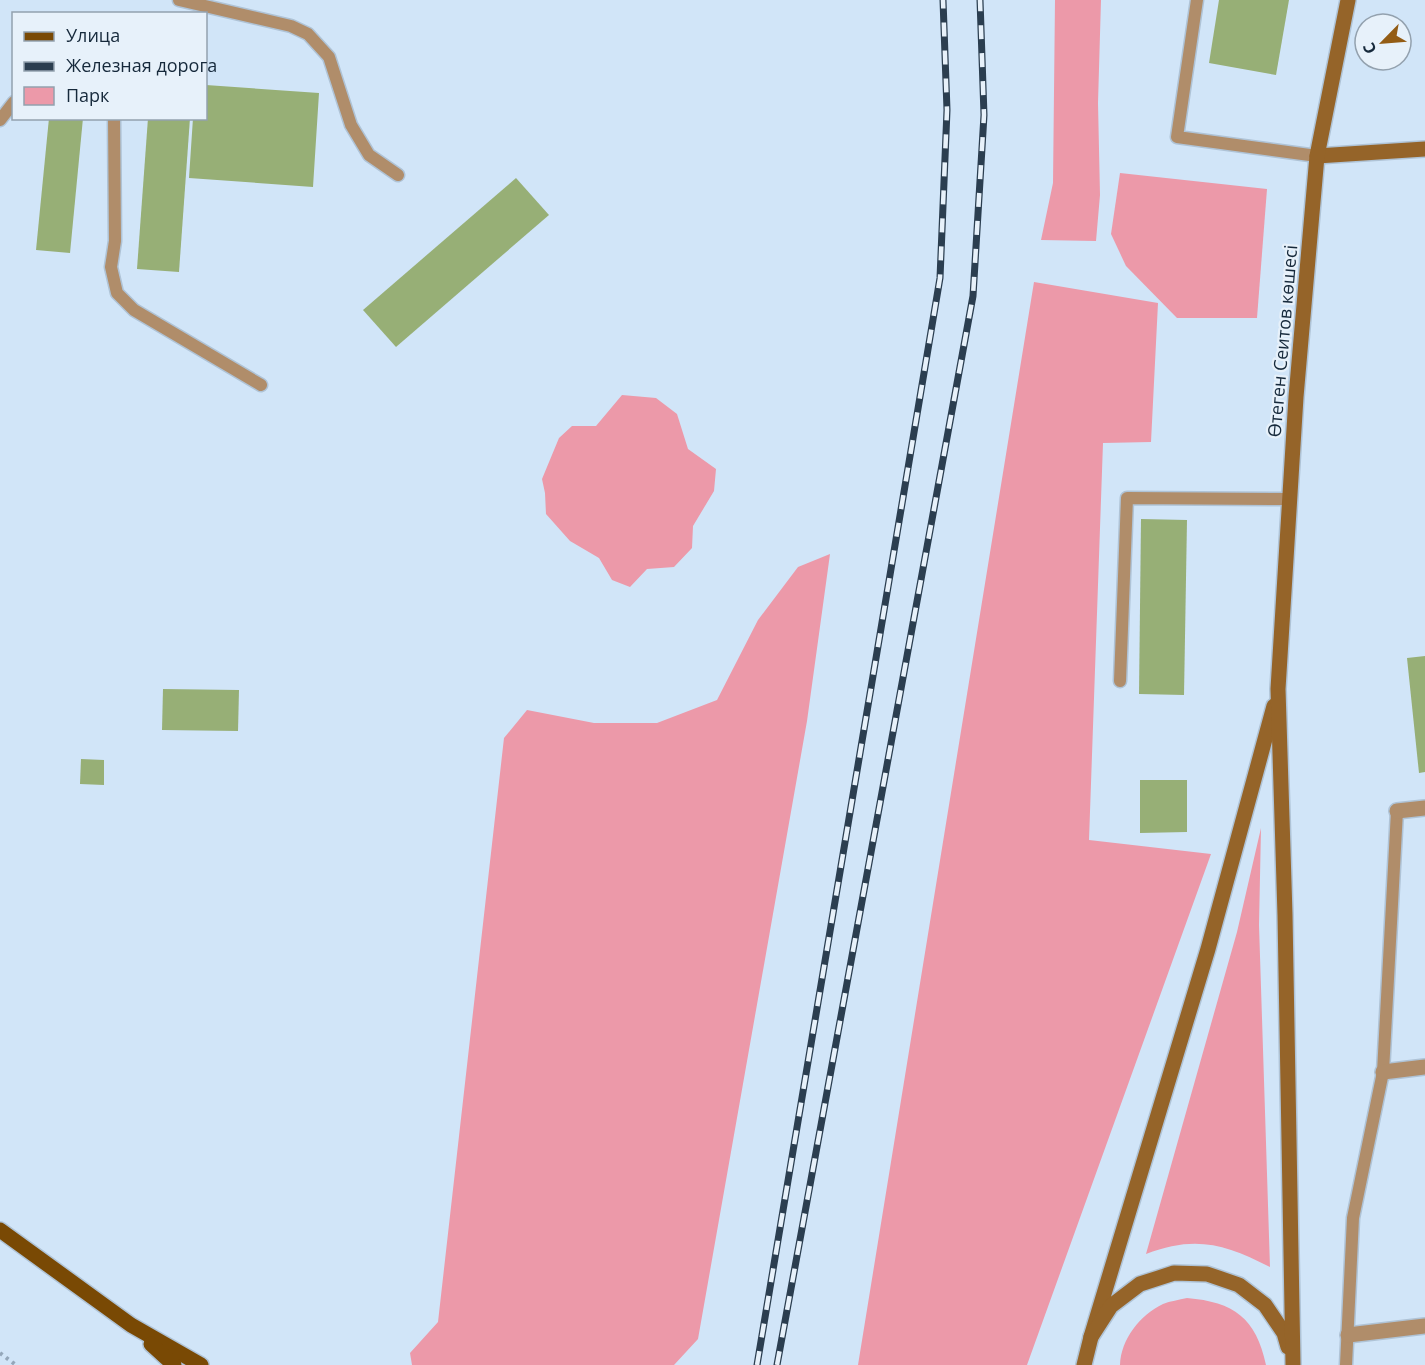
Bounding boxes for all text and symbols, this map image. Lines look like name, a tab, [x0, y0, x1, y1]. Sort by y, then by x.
legend	[12, 12, 207, 120]
north arrow	[1353, 12, 1413, 72]
text: Улица	[66, 23, 120, 47]
text: С	[1357, 39, 1382, 58]
text: Железная дорога	[66, 53, 217, 77]
text: Парк	[66, 83, 110, 107]
street label: Өтеген Сеитов көшесі	[1262, 244, 1302, 438]

